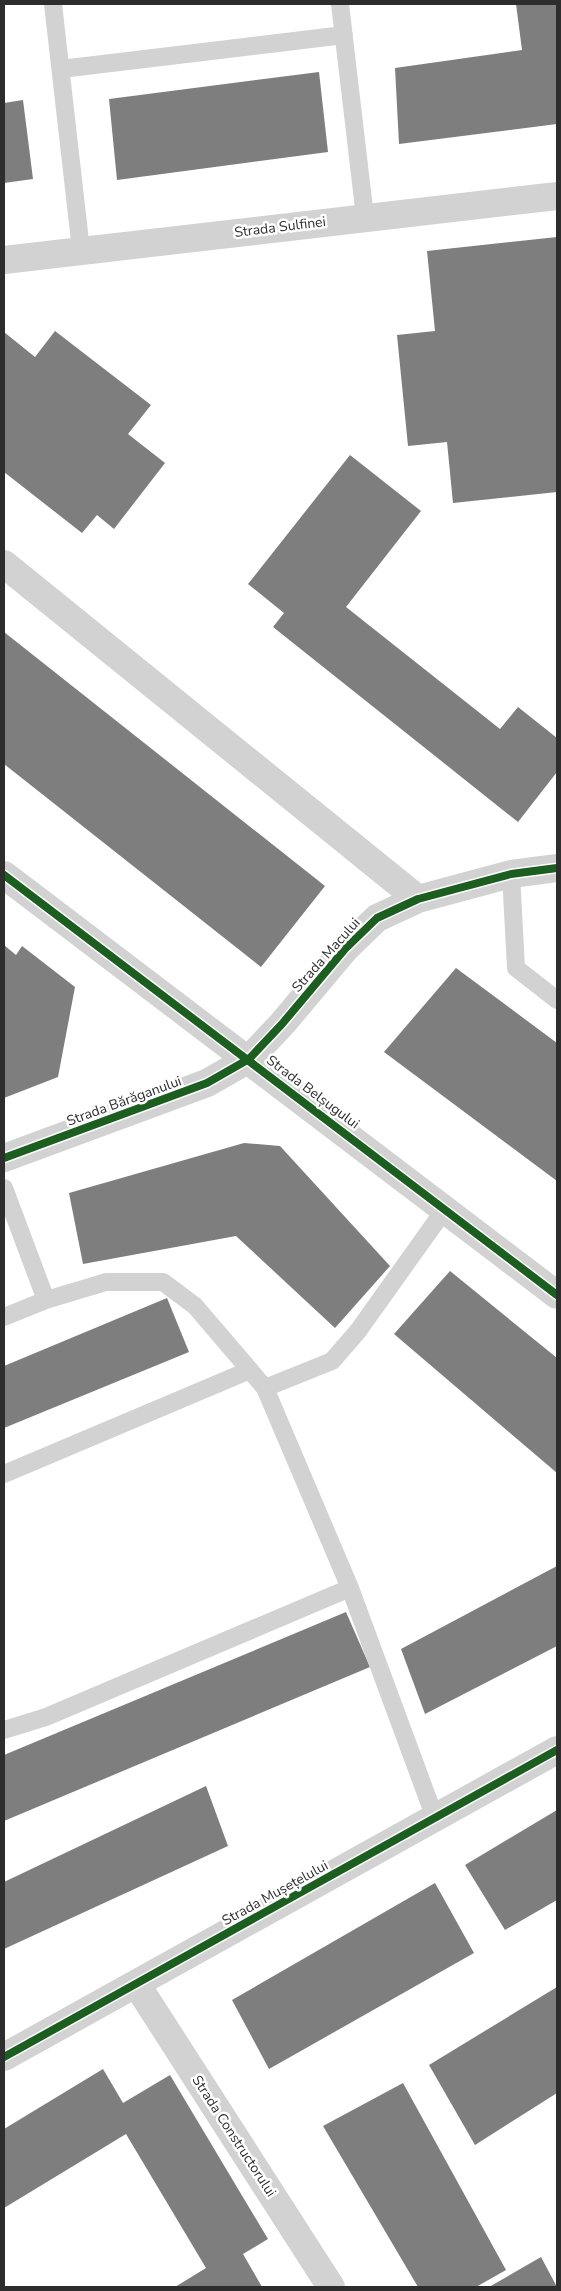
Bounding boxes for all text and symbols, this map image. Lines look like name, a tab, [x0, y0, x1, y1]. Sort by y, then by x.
street label: Strada Sulfinei	[233, 212, 327, 242]
street label: Strada Macului	[287, 914, 365, 996]
street label: Strada Belșugului	[263, 1051, 363, 1133]
street label: Strada Bărăganului	[64, 1071, 184, 1131]
street label: Strada Mușețelului	[219, 1856, 331, 1930]
street label: Strada Constructorului	[188, 2072, 280, 2200]

